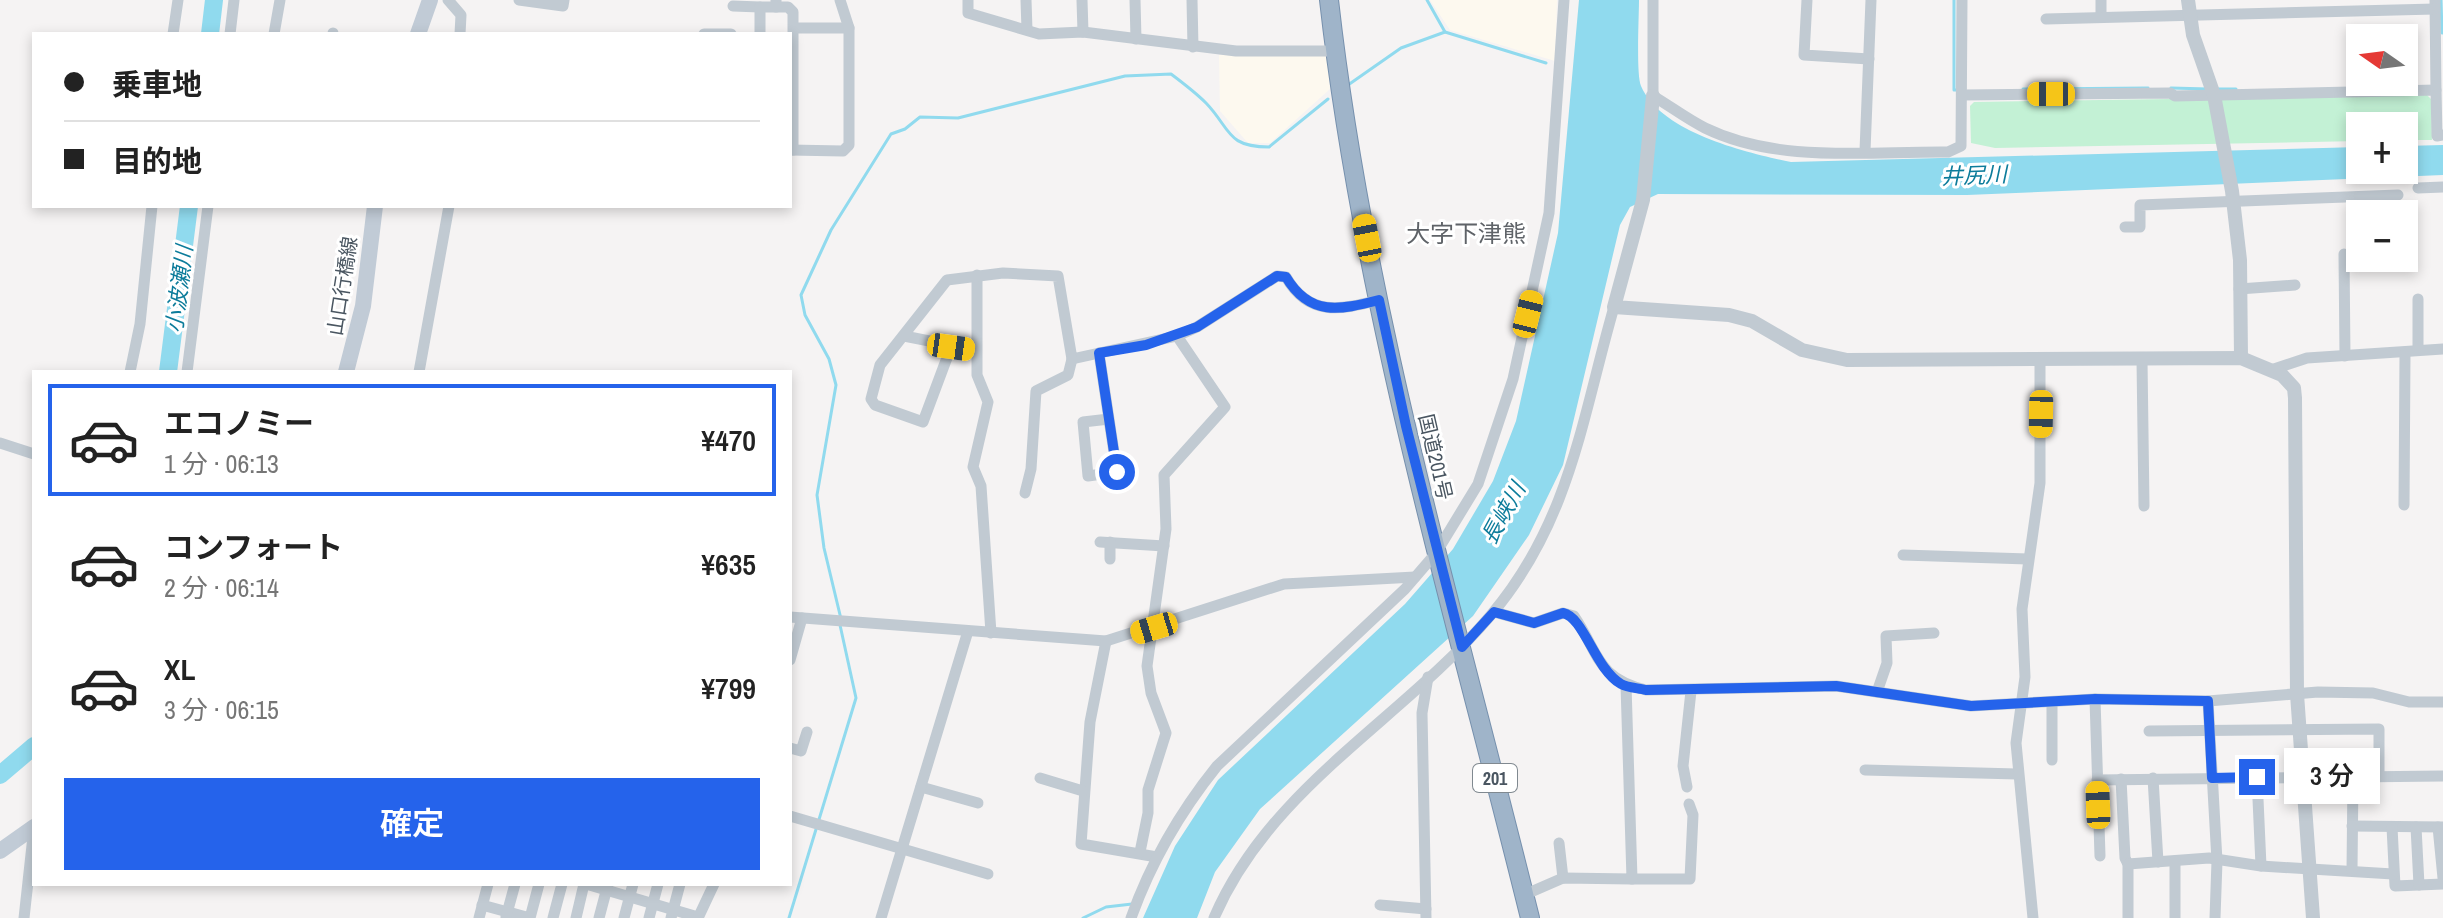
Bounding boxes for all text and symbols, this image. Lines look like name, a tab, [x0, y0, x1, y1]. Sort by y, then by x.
north arrow	[2346, 24, 2418, 96]
map controls	[2346, 24, 2418, 272]
text: 乗車地	[112, 64, 202, 104]
car	[2027, 82, 2075, 106]
button: +	[2346, 112, 2418, 184]
text: 目的地	[112, 141, 202, 181]
water label: 井尻川	[1940, 159, 2009, 191]
button: −	[2346, 200, 2418, 272]
car	[1351, 212, 1383, 264]
district label: 大字下津熊	[1406, 217, 1526, 249]
street label: 山口行橋線	[321, 235, 363, 337]
water label: 小波瀬川	[159, 242, 199, 335]
car	[1511, 288, 1545, 340]
car	[926, 332, 976, 362]
car	[2029, 390, 2053, 438]
text: エコノミー	[164, 403, 314, 443]
icon: car	[68, 404, 140, 476]
street label: 国道201号	[1413, 411, 1459, 503]
text: ¥470	[701, 420, 756, 460]
text: 1 分 · 06:13	[164, 446, 279, 481]
route start	[1099, 454, 1135, 490]
water label: 長峡川	[1474, 475, 1533, 549]
text: コンフォート	[164, 527, 343, 567]
icon: car	[68, 528, 140, 600]
text: ¥635	[701, 544, 756, 584]
text: 2 分 · 06:14	[164, 570, 279, 605]
car	[1128, 610, 1180, 646]
text: XL	[164, 649, 195, 689]
icon: car	[68, 652, 140, 724]
text: ¥799	[701, 668, 756, 708]
text: 3 分 · 06:15	[164, 692, 279, 727]
callout: 3 分	[2285, 749, 2381, 805]
text: 3 分	[2310, 758, 2354, 793]
route end	[2239, 759, 2275, 795]
road number: 201	[1473, 764, 1517, 792]
button: 確定	[64, 778, 760, 870]
car	[2085, 781, 2111, 829]

